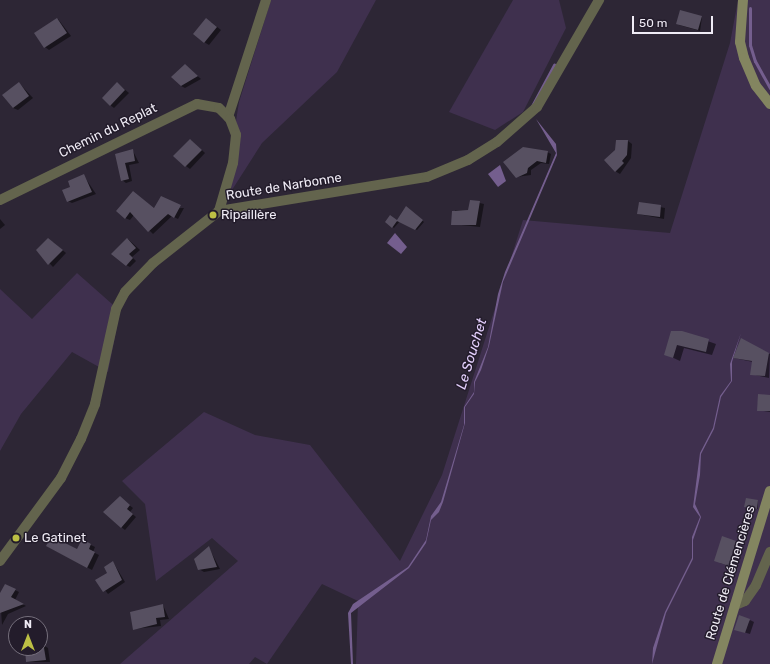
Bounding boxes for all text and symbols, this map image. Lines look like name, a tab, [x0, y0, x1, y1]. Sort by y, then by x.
scale bar	[634, 8, 715, 34]
text: 50 m	[639, 16, 667, 30]
street label: Chemin du Replat	[56, 100, 160, 162]
street label: Route de Narbonne	[225, 170, 343, 204]
place label: Ripaillère	[221, 207, 276, 223]
marker: Ripaillère	[208, 210, 218, 220]
water label: Le Souchet	[453, 316, 491, 392]
street label: Route de Clémencières	[703, 504, 759, 642]
place label: Le Gatinet	[24, 530, 86, 546]
marker: Le Gatinet	[11, 533, 21, 543]
north arrow	[8, 616, 48, 656]
text: N	[24, 618, 32, 631]

